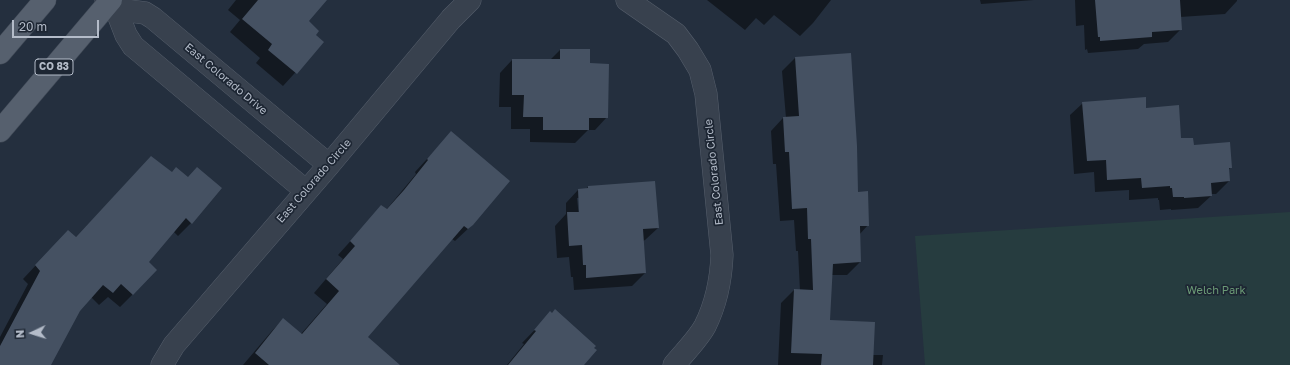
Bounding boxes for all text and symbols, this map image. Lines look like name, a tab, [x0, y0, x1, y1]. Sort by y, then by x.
scale bar	[14, 12, 101, 38]
text: 20 m	[19, 19, 47, 34]
street label: East Colorado Drive	[182, 41, 270, 117]
road number: CO 83	[35, 59, 73, 75]
street label: East Colorado Circle	[702, 118, 726, 226]
street label: East Colorado Circle	[274, 136, 354, 226]
park label: Welch Park	[1186, 284, 1246, 298]
north arrow	[12, 313, 52, 353]
text: N	[13, 329, 26, 339]

